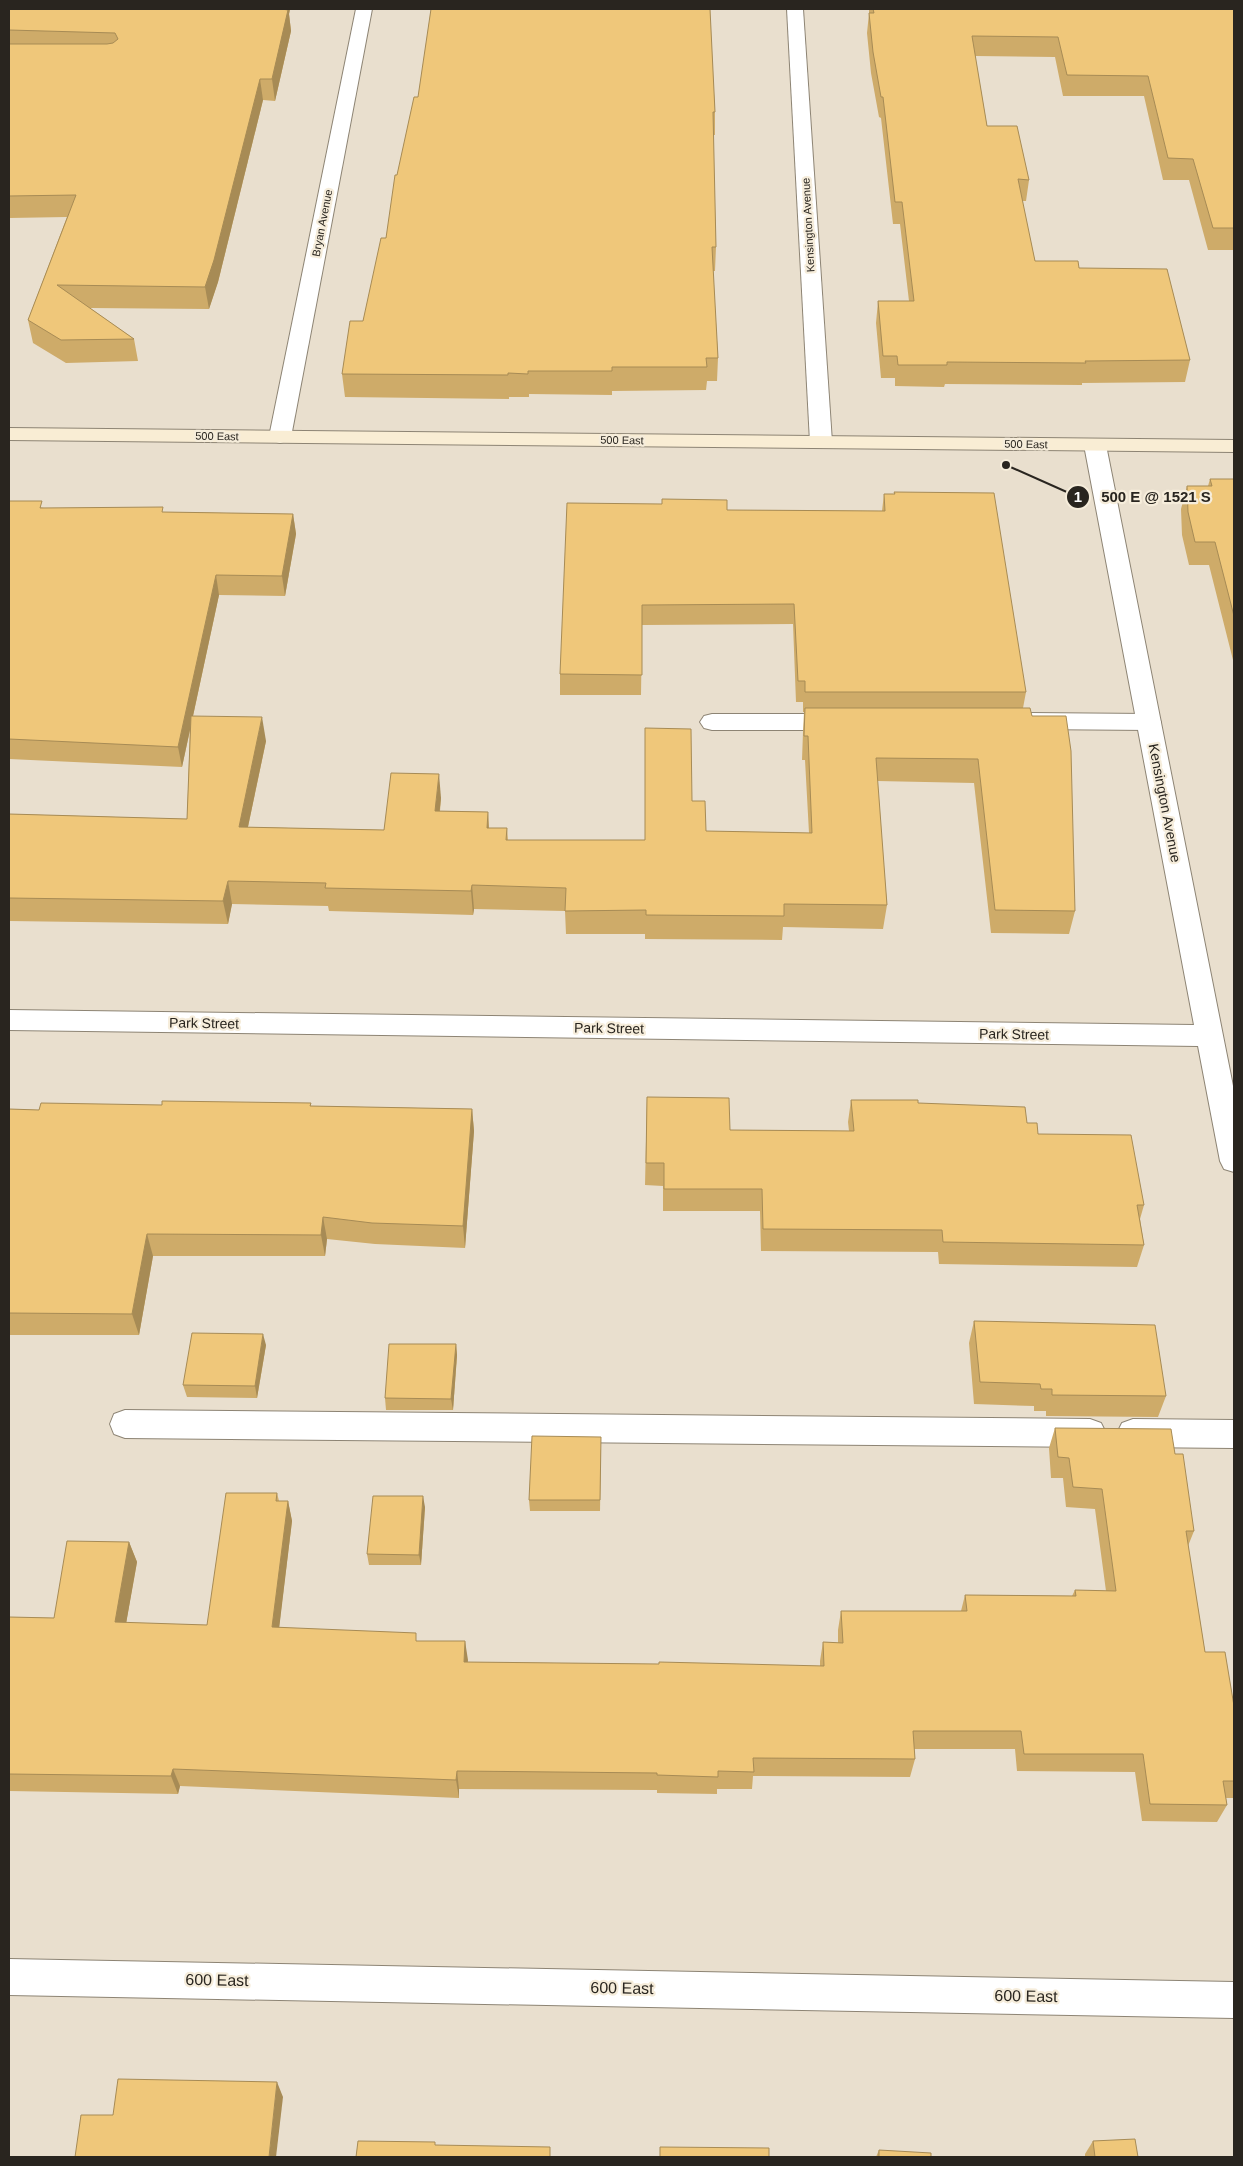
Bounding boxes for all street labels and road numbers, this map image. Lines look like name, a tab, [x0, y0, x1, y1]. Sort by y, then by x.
street label: Kensington Avenue	[800, 177, 816, 273]
street label: Bryan Avenue	[310, 188, 334, 258]
street label: 500 East	[195, 430, 239, 442]
street label: 500 East	[600, 434, 644, 446]
street label: 500 East	[1004, 438, 1048, 450]
street label: Kensington Avenue	[1146, 742, 1184, 864]
street label: Park Street	[169, 1014, 239, 1032]
street label: Park Street	[574, 1019, 644, 1037]
street label: Park Street	[979, 1025, 1049, 1043]
street label: 600 East	[185, 1971, 249, 1989]
street label: 600 East	[590, 1979, 654, 1997]
street label: 600 East	[994, 1987, 1058, 2005]

